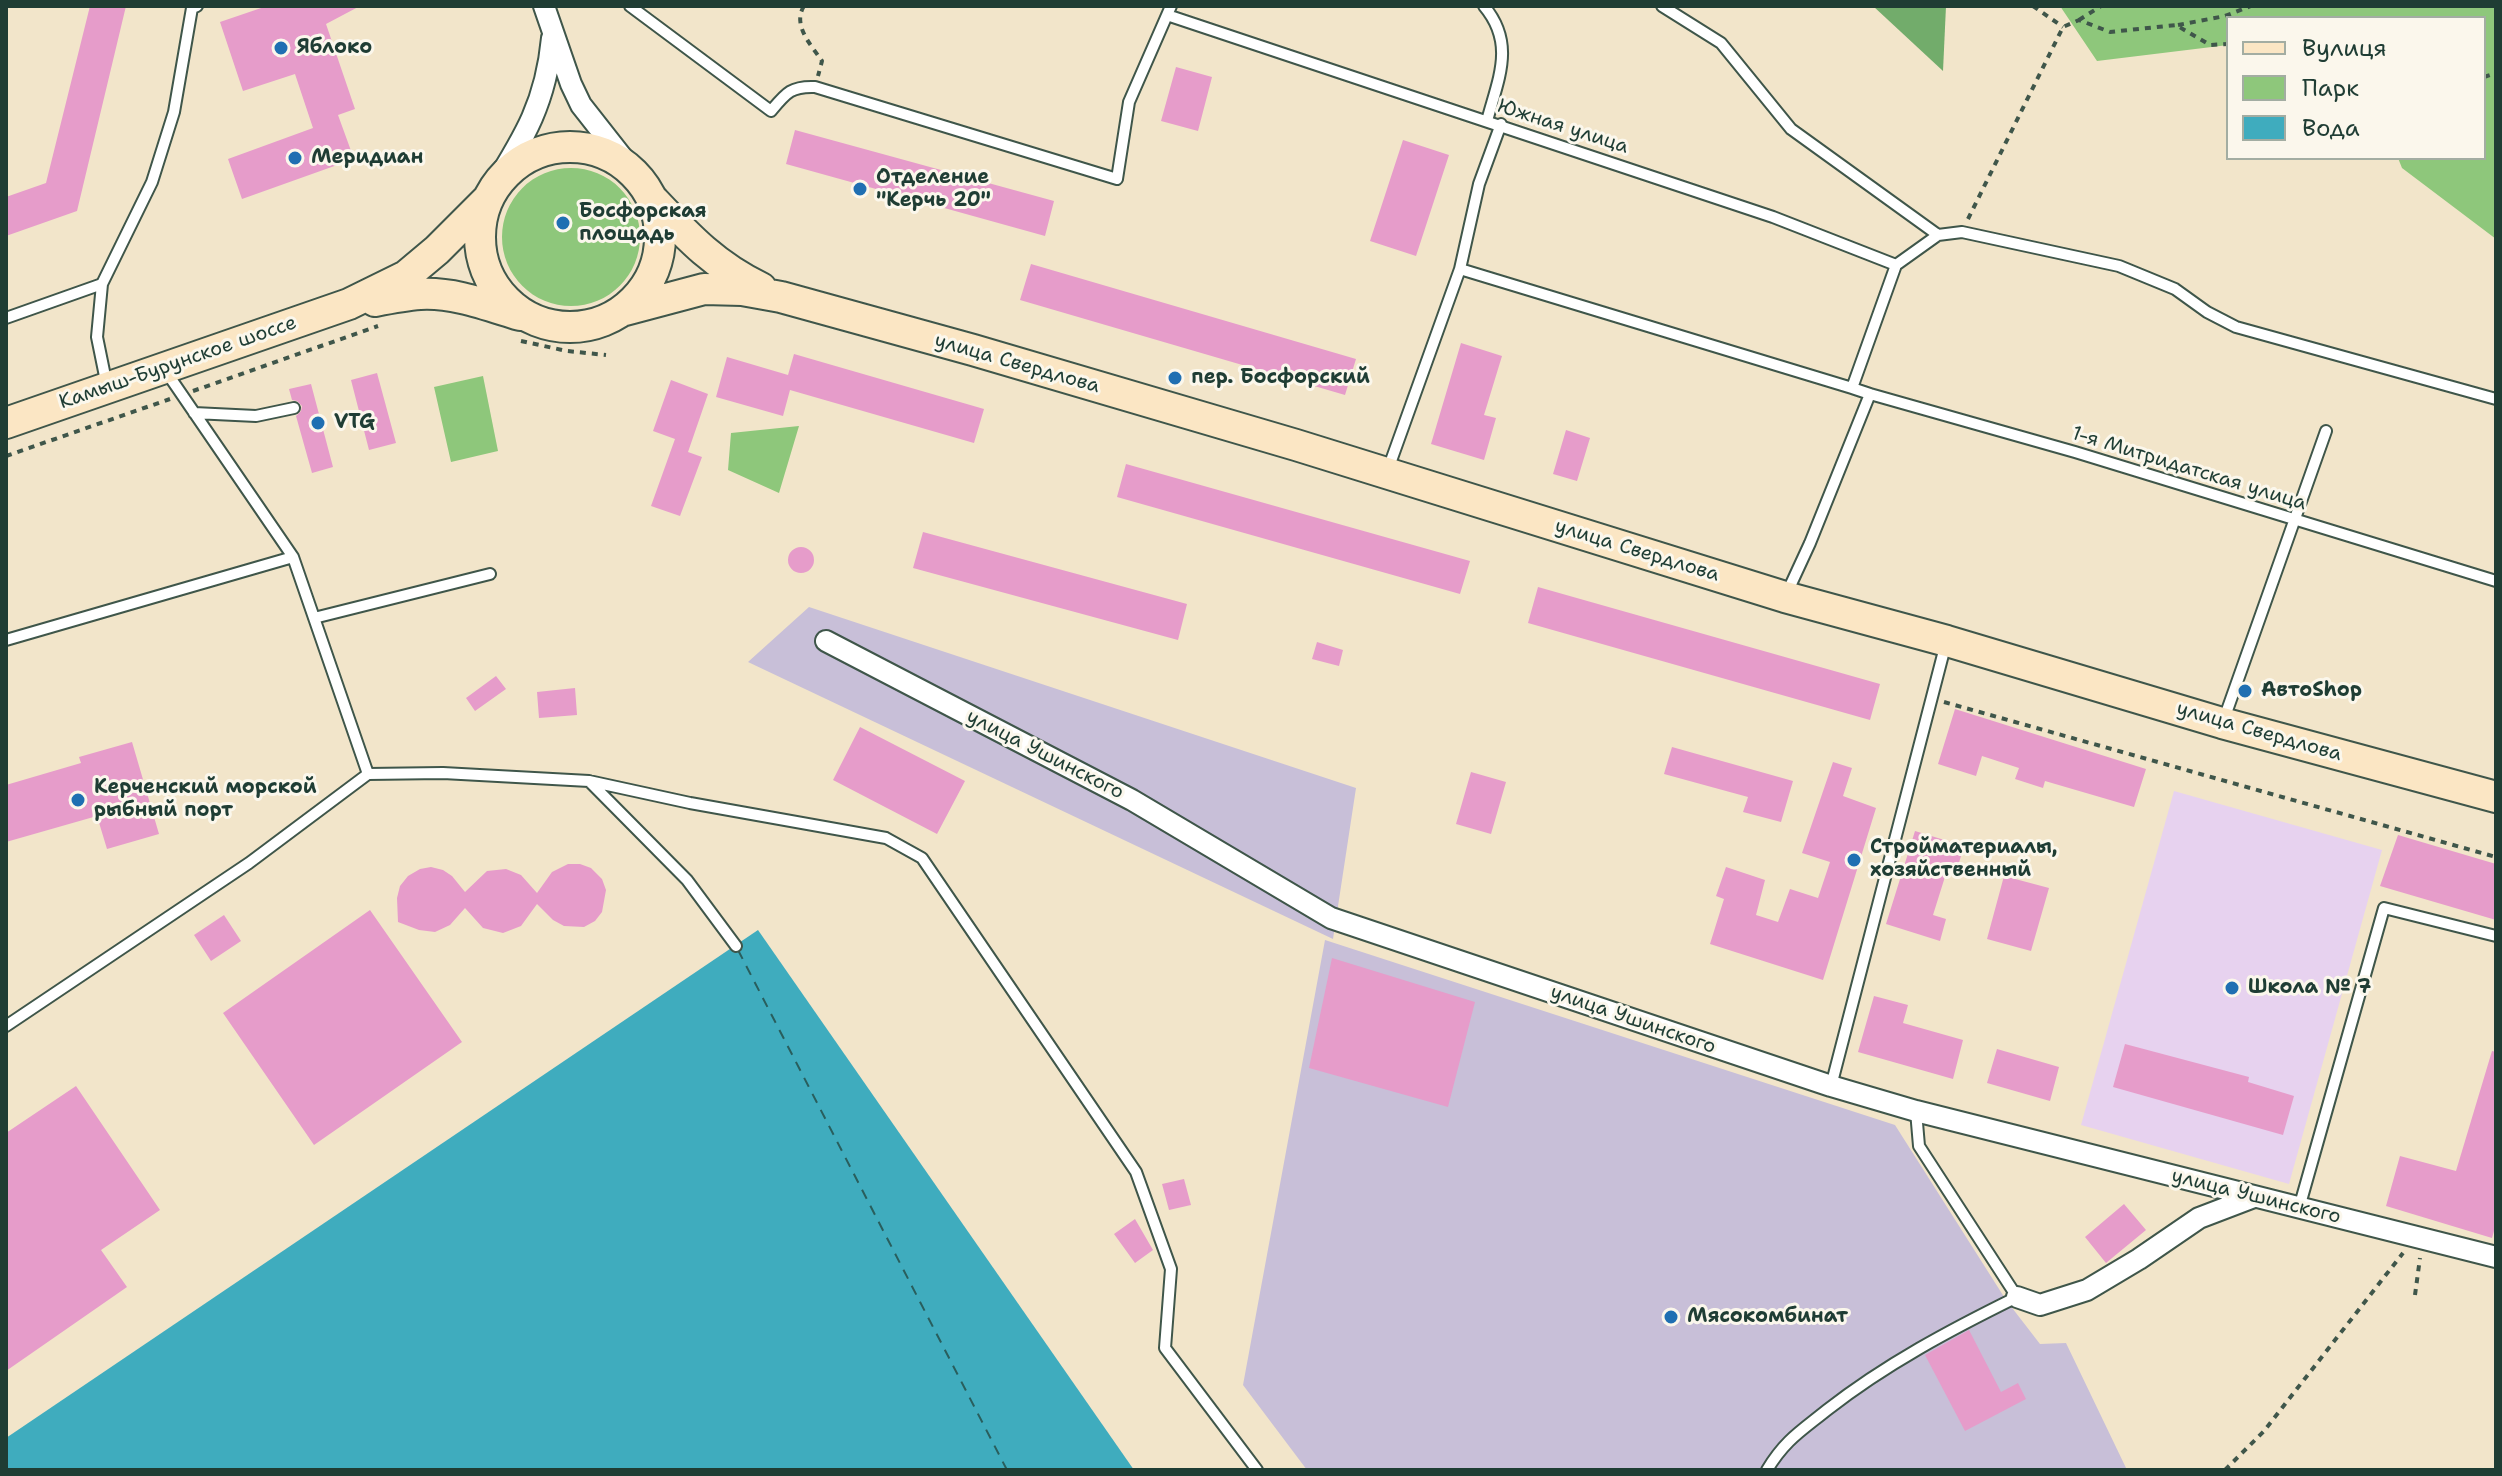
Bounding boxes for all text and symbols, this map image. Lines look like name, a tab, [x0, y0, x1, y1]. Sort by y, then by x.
legend	[2226, 16, 2486, 160]
text: Вулиця	[2302, 32, 2387, 64]
place label: Яблоко	[297, 36, 372, 60]
marker: Яблоко	[272, 39, 290, 57]
text: Парк	[2302, 72, 2359, 104]
street label: Южная улица	[1495, 95, 1631, 159]
text: Вода	[2302, 112, 2360, 144]
place label: Меридиан	[311, 146, 423, 170]
marker: Меридиан	[286, 149, 304, 167]
place label: Отделение "Керчь 20"	[876, 166, 991, 213]
marker: Отделение "Керчь 20"	[851, 180, 869, 198]
place label: Босфорская площадь	[579, 200, 707, 247]
marker: Босфорская площадь	[554, 214, 572, 232]
street label: Камыш-Бурунское шоссе	[56, 311, 300, 415]
street label: улица Свердлова	[932, 329, 1102, 399]
place label: пер. Босфорский	[1191, 366, 1370, 390]
marker: пер. Босфорский	[1166, 369, 1184, 387]
place label: VTG	[334, 411, 375, 435]
marker: VTG	[309, 414, 327, 432]
street label: 1-я Митридатская улица	[2069, 422, 2309, 516]
street label: улица Свердлова	[1552, 515, 1722, 587]
place label: АвтоShop	[2261, 679, 2362, 703]
marker: АвтоShop	[2236, 682, 2254, 700]
street label: улица Свердлова	[2174, 697, 2344, 767]
street label: улица Ушинского	[962, 705, 1128, 805]
place label: Керченский морской рыбный порт	[94, 776, 317, 823]
marker: Керченский морской рыбный порт	[69, 791, 87, 809]
place label: Стройматериалы, хозяйственный	[1870, 836, 2058, 883]
marker: Стройматериалы, хозяйственный	[1845, 851, 1863, 869]
place label: Школа № 7	[2248, 976, 2371, 1000]
marker: Школа № 7	[2223, 979, 2241, 997]
street label: улица Ушинского	[1547, 980, 1719, 1060]
street label: улица Ушинского	[2169, 1164, 2343, 1230]
place label: Мясокомбинат	[1687, 1305, 1848, 1329]
marker: Мясокомбинат	[1662, 1308, 1680, 1326]

